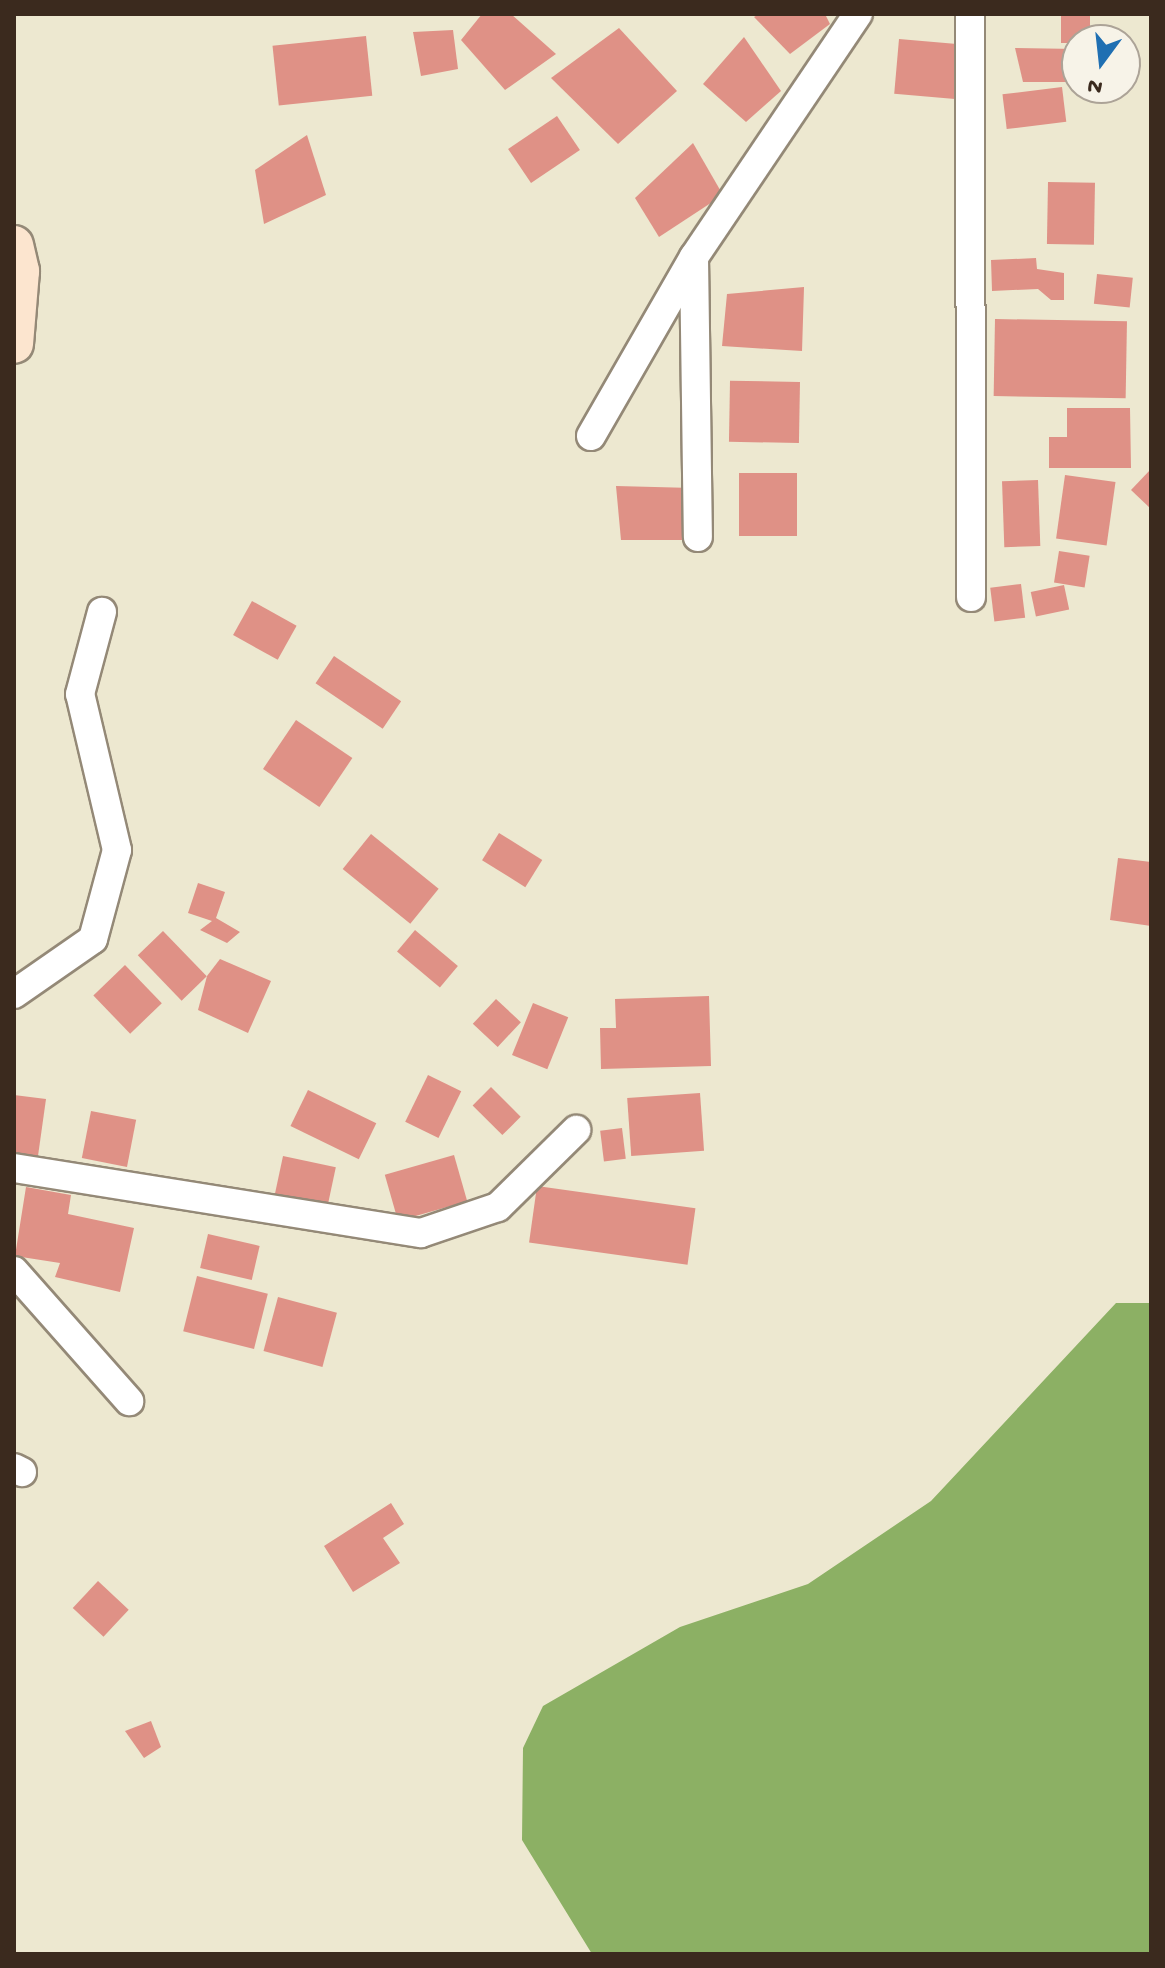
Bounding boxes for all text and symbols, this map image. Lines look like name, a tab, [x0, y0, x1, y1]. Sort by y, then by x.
north arrow	[1061, 24, 1141, 104]
text: N	[1085, 71, 1106, 100]

